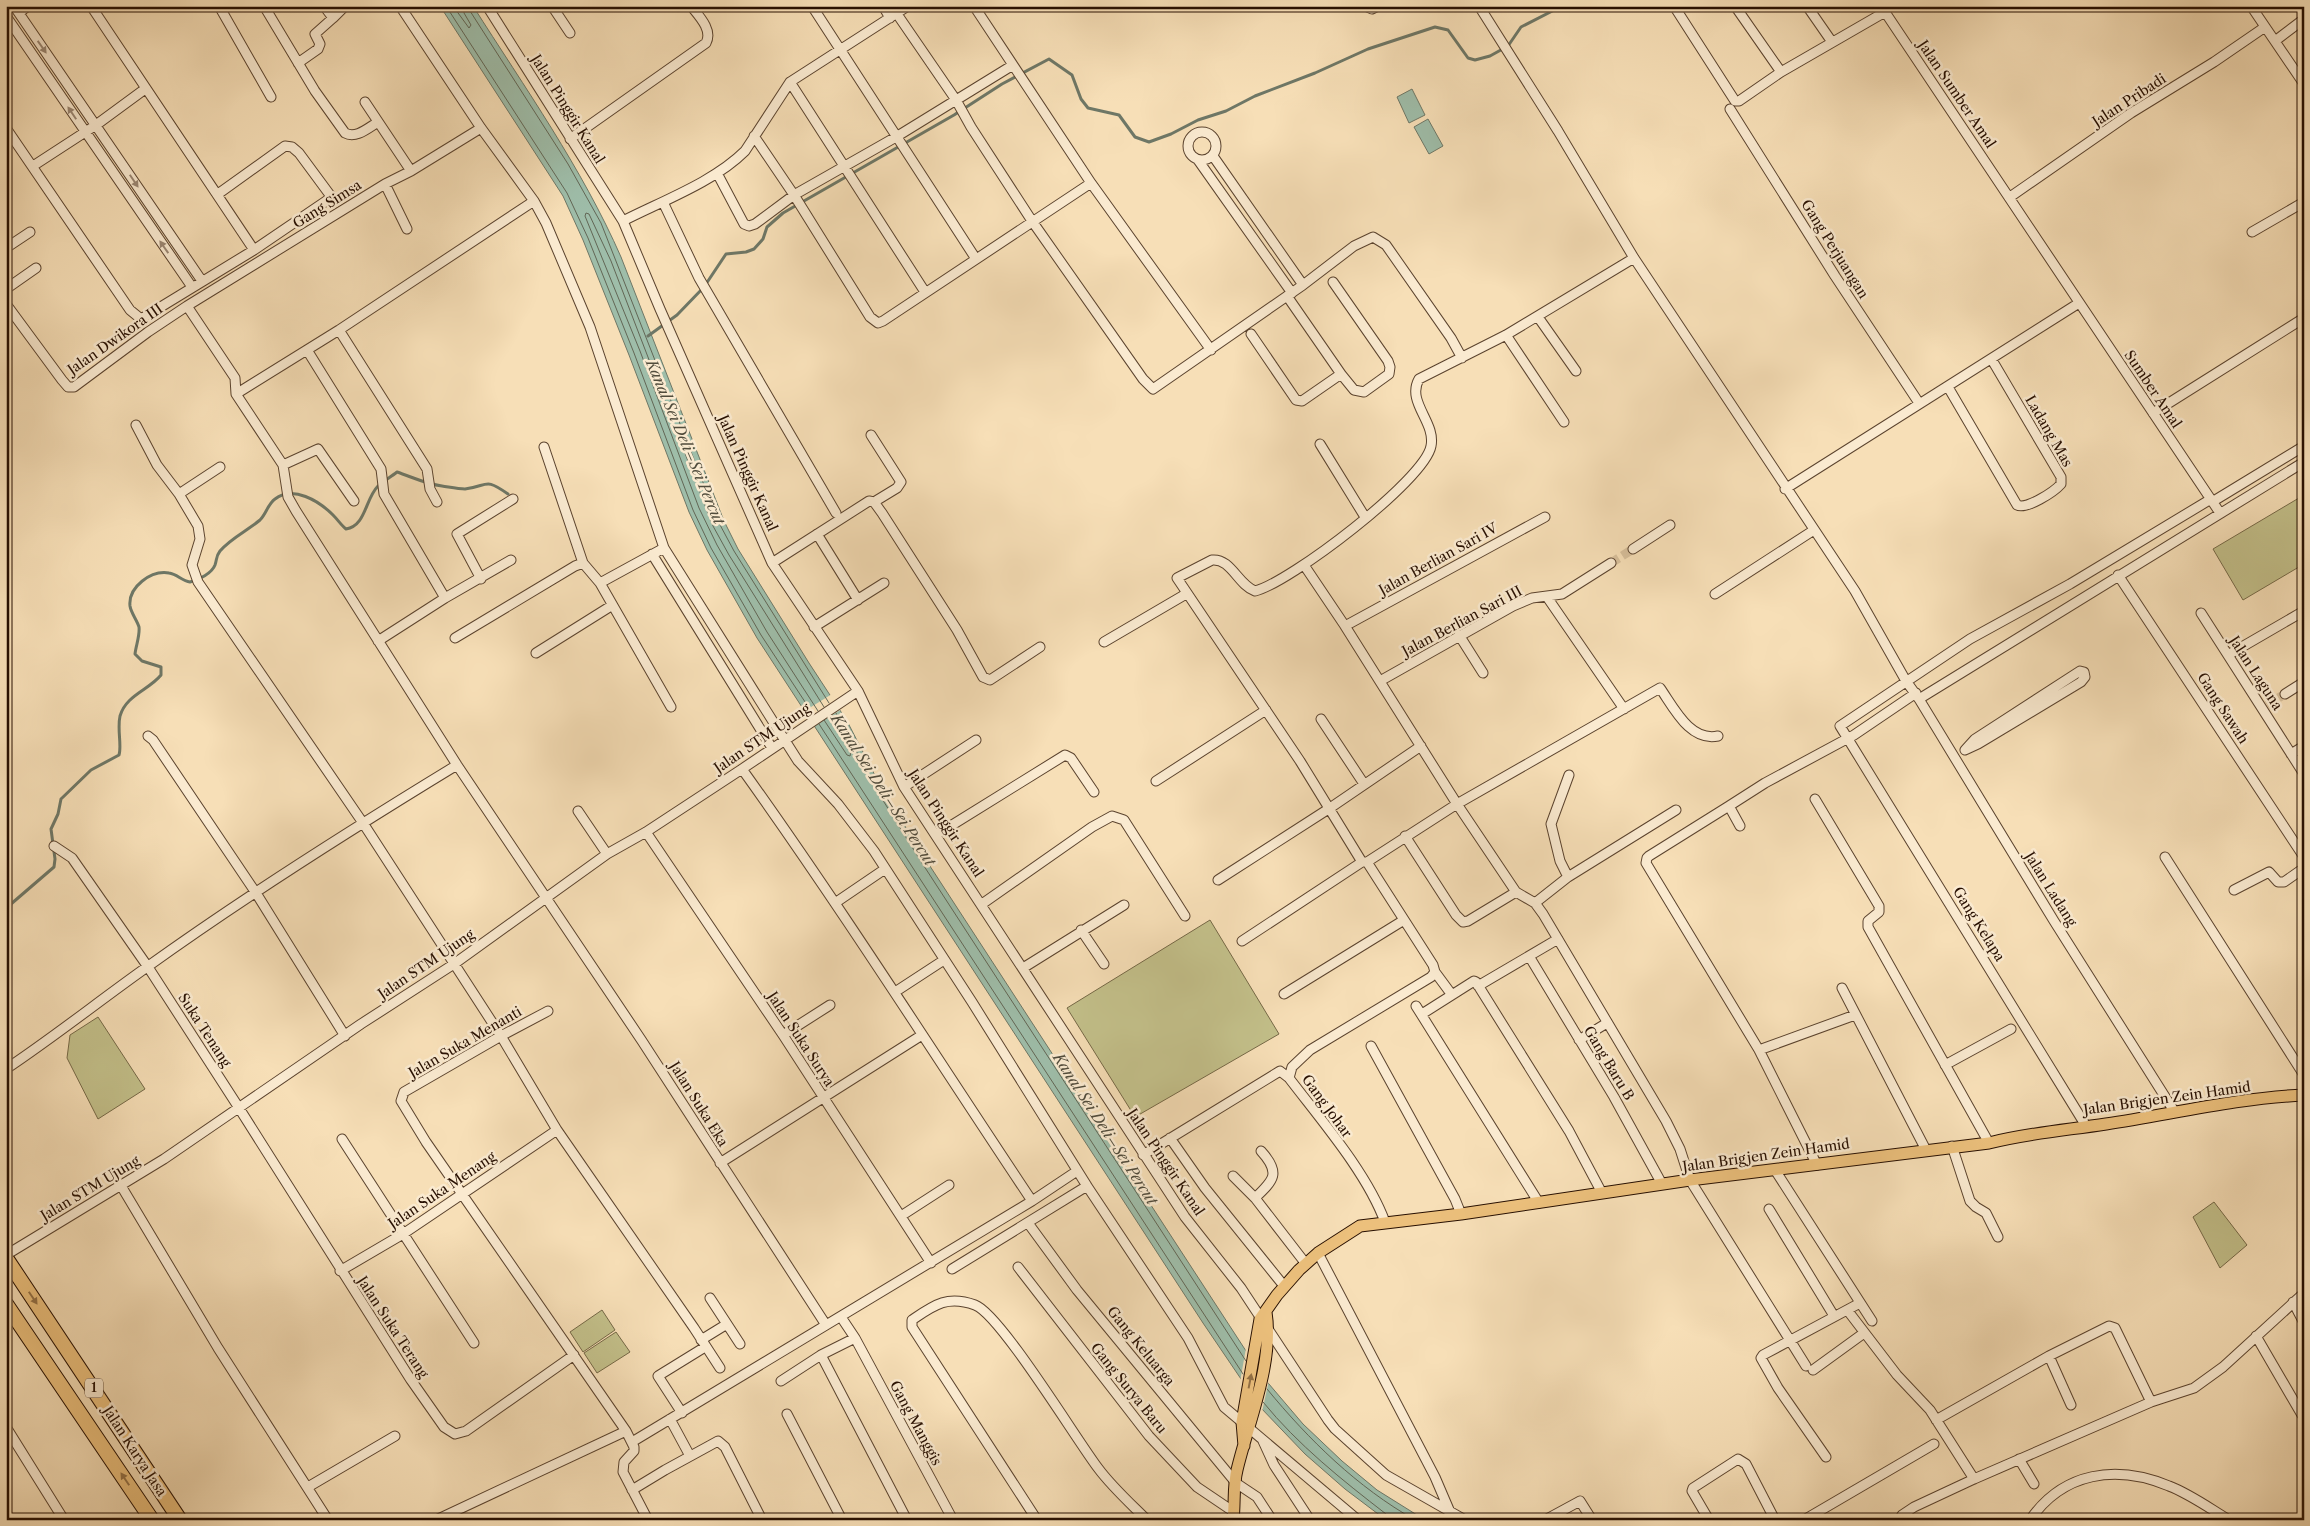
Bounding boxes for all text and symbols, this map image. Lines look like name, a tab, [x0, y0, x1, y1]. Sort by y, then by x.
street label: Jalan Sumber Amal	[1913, 35, 2000, 151]
one-way arrow	[37, 40, 47, 53]
street label: Jalan Pinggir Kanal	[526, 49, 609, 167]
street label: Jalan Pribadi	[2087, 70, 2169, 132]
one-way arrow	[67, 106, 77, 120]
one-way arrow	[129, 174, 139, 187]
street label: Gang Simsa	[289, 175, 365, 232]
street label: Gang Perjuangan	[1797, 196, 1873, 302]
one-way arrow	[159, 240, 169, 254]
street label: Jalan Dwikora III	[62, 299, 166, 380]
street label: Sumber Amal	[2120, 347, 2186, 431]
water label: Kanal Sei Deli–Sei Percut	[642, 355, 729, 528]
street label: Ladang Mas	[2021, 392, 2077, 470]
street label: Jalan Pinggir Kanal	[713, 410, 782, 534]
street label: Jalan Berlian Sari IV	[1374, 518, 1501, 600]
street label: Jalan Berlian Sari III	[1397, 582, 1525, 661]
street label: Jalan Laguna	[2224, 631, 2287, 714]
street label: Gang Sawah	[2193, 669, 2253, 747]
street label: Jalan STM Ujung	[709, 699, 814, 778]
water label: Kanal Sei Deli–Sei Percut	[827, 709, 940, 870]
street label: Jalan Pinggir Kanal	[903, 764, 988, 880]
street label: Jalan Ladang	[2020, 847, 2081, 930]
street label: Gang Kelapa	[1949, 883, 2009, 965]
street label: Jalan STM Ujung	[373, 925, 478, 1004]
street label: Jalan Suka Surya	[762, 986, 839, 1090]
street label: Suka Tenang	[174, 990, 236, 1071]
street label: Jalan Suka Menanti	[403, 1002, 525, 1083]
street label: Gang Baru B	[1580, 1022, 1638, 1104]
water label: Kanal Sei Deli–Sei Percut	[1049, 1048, 1162, 1209]
street label: Jalan Suka Eka	[665, 1056, 733, 1150]
street label: Gang Johar	[1298, 1071, 1356, 1141]
street label: Jalan Brigjen Zein Hamid	[2080, 1077, 2252, 1119]
street label: Jalan Pinggir Kanal	[1122, 1103, 1209, 1219]
street label: Jalan Brigjen Zein Hamid	[1679, 1134, 1851, 1176]
street label: Jalan Suka Menang	[383, 1147, 500, 1234]
street label: Jalan STM Ujung	[35, 1151, 143, 1226]
street label: Jalan Suka Terang	[352, 1271, 433, 1382]
one-way arrow	[28, 1292, 38, 1305]
street label: Gang Keluarga	[1103, 1302, 1179, 1390]
street label: Gang Surya Baru	[1087, 1339, 1171, 1437]
one-way arrow	[1246, 1373, 1254, 1389]
street label: Gang Manggis	[886, 1377, 946, 1469]
road number: 1	[85, 1379, 103, 1398]
street label: Jalan Karya Jasa	[98, 1401, 171, 1500]
one-way arrow	[120, 1473, 130, 1486]

